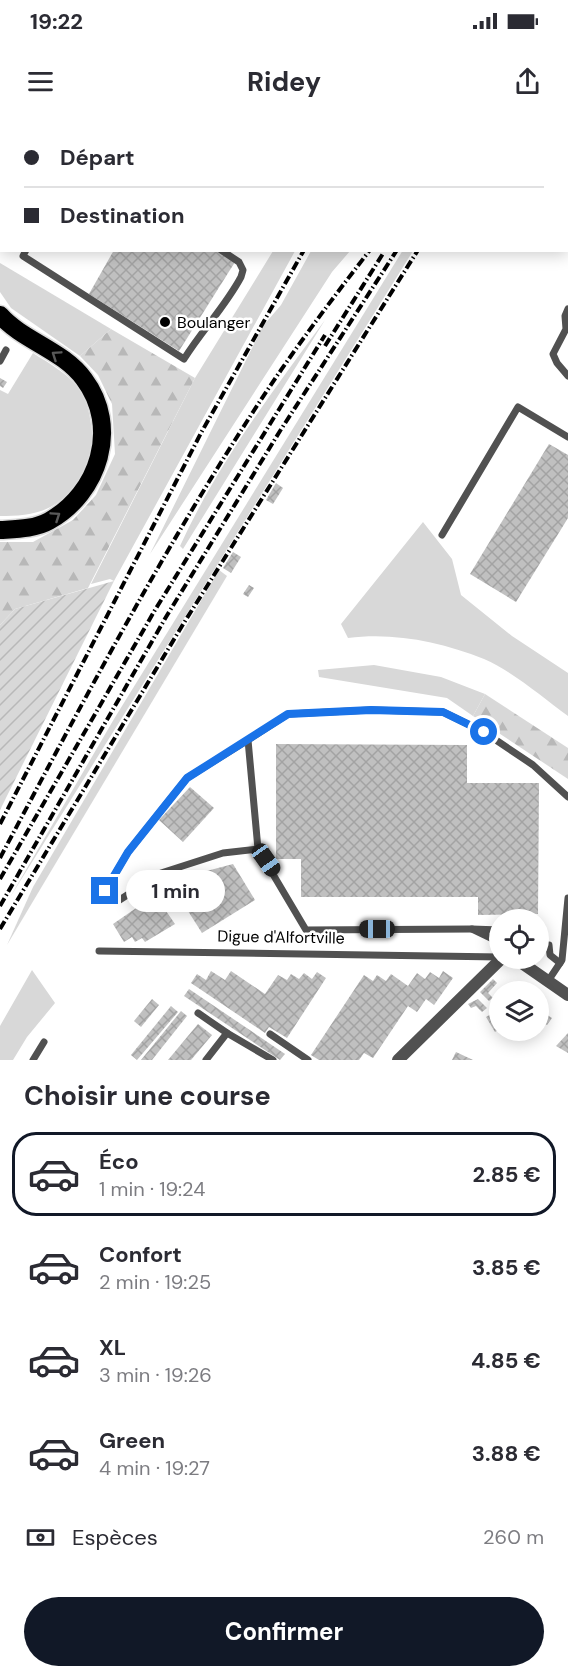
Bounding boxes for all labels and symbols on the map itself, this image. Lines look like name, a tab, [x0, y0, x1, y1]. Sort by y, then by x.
place label: Boulanger	[177, 312, 250, 333]
marker: Boulanger	[158, 315, 172, 329]
one-way arrow	[52, 352, 63, 363]
one-way arrow	[49, 512, 60, 523]
route start	[470, 718, 497, 745]
car	[248, 840, 284, 880]
callout: 1 min	[126, 870, 225, 912]
route end	[91, 877, 118, 904]
car	[359, 920, 395, 938]
street label: Digue d'Alfortville	[217, 925, 345, 949]

